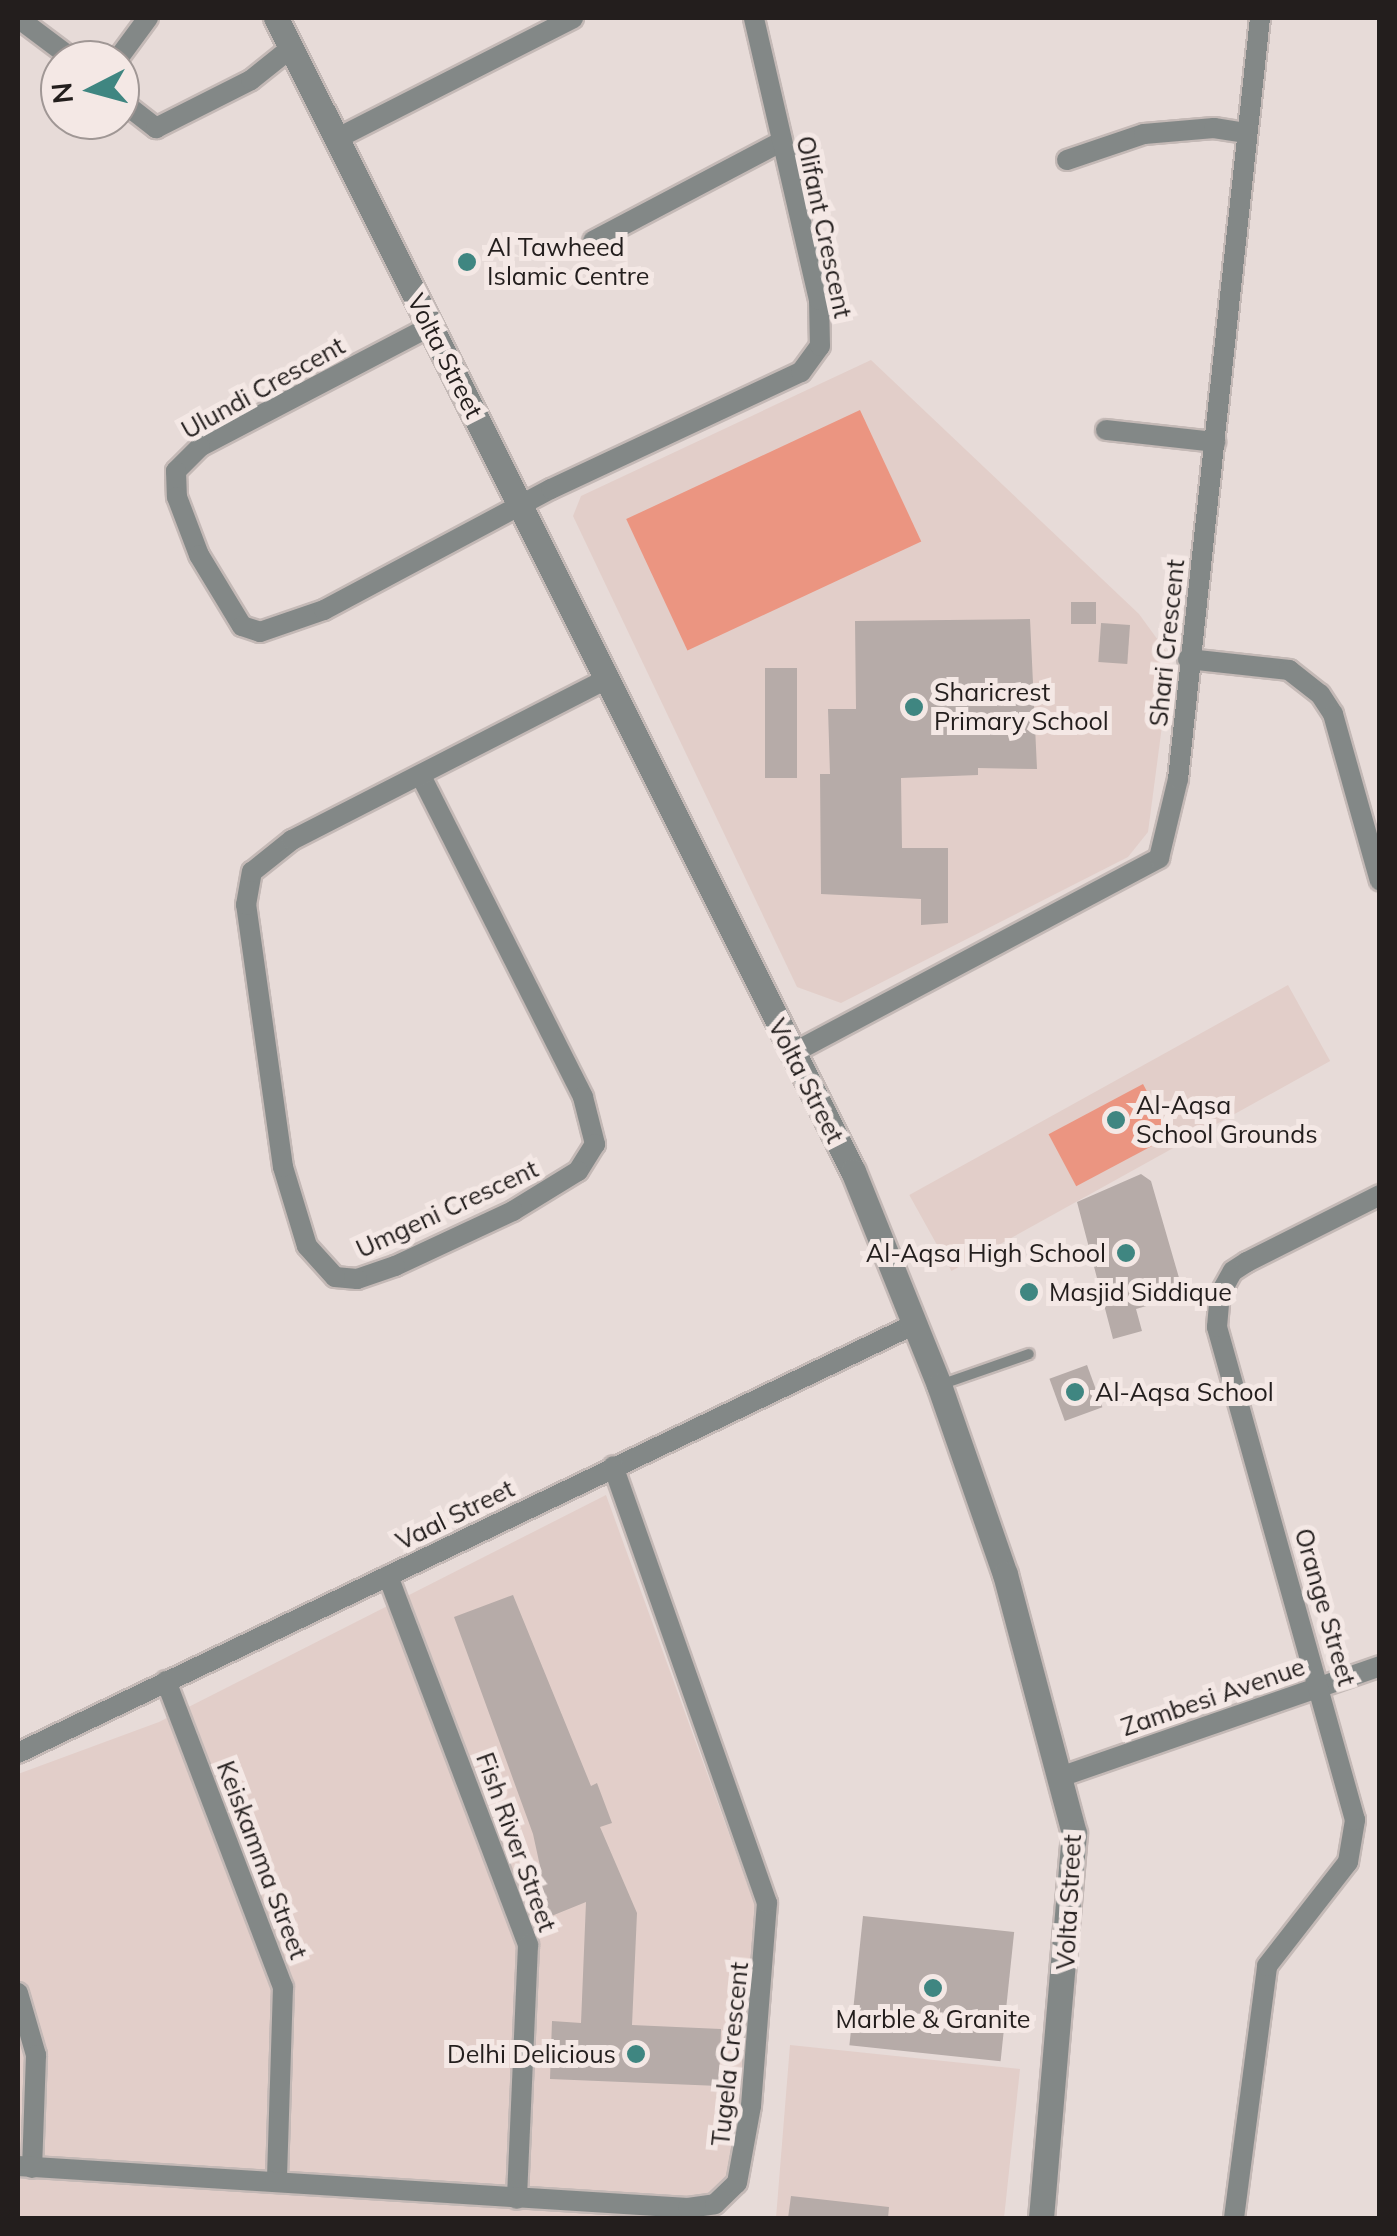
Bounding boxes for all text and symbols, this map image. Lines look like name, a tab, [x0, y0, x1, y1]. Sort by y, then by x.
north arrow	[40, 40, 140, 140]
text: N	[43, 81, 80, 105]
street label: Olifant Crescent	[790, 133, 858, 321]
place label: Al Tawheed Islamic Centre	[487, 233, 649, 292]
marker: Al Tawheed Islamic Centre	[456, 251, 478, 273]
street label: Volta Street	[401, 289, 489, 423]
street label: Ulundi Crescent	[176, 331, 350, 445]
street label: Shari Crescent	[1143, 558, 1191, 728]
place label: Sharicrest Primary School	[934, 678, 1109, 737]
marker: Sharicrest Primary School	[903, 696, 925, 718]
street label: Volta Street	[762, 1014, 850, 1148]
place label: Al-Aqsa School Grounds	[1136, 1091, 1318, 1150]
marker: Al-Aqsa School Grounds	[1105, 1109, 1127, 1131]
street label: Umgeni Crescent	[351, 1154, 543, 1264]
place label: Al-Aqsa High School	[866, 1238, 1106, 1268]
marker: Al-Aqsa High School	[1115, 1242, 1137, 1264]
place label: Masjid Siddique	[1049, 1277, 1232, 1307]
marker: Masjid Siddique	[1018, 1281, 1040, 1303]
place label: Al-Aqsa School	[1095, 1377, 1274, 1407]
marker: Al-Aqsa School	[1064, 1381, 1086, 1403]
street label: Vaal Street	[391, 1474, 519, 1556]
street label: Orange Street	[1288, 1525, 1362, 1689]
street label: Zambesi Avenue	[1117, 1652, 1309, 1742]
street label: Fish River Street	[470, 1748, 562, 1936]
street label: Keiskamma Street	[210, 1757, 314, 1963]
street label: Volta Street	[1050, 1834, 1088, 1970]
street label: Tugela Crescent	[705, 1960, 755, 2148]
marker: Marble & Granite	[922, 1977, 944, 1999]
place label: Marble & Granite	[836, 2004, 1030, 2034]
place label: Delhi Delicious	[447, 2039, 616, 2069]
marker: Delhi Delicious	[625, 2043, 647, 2065]

